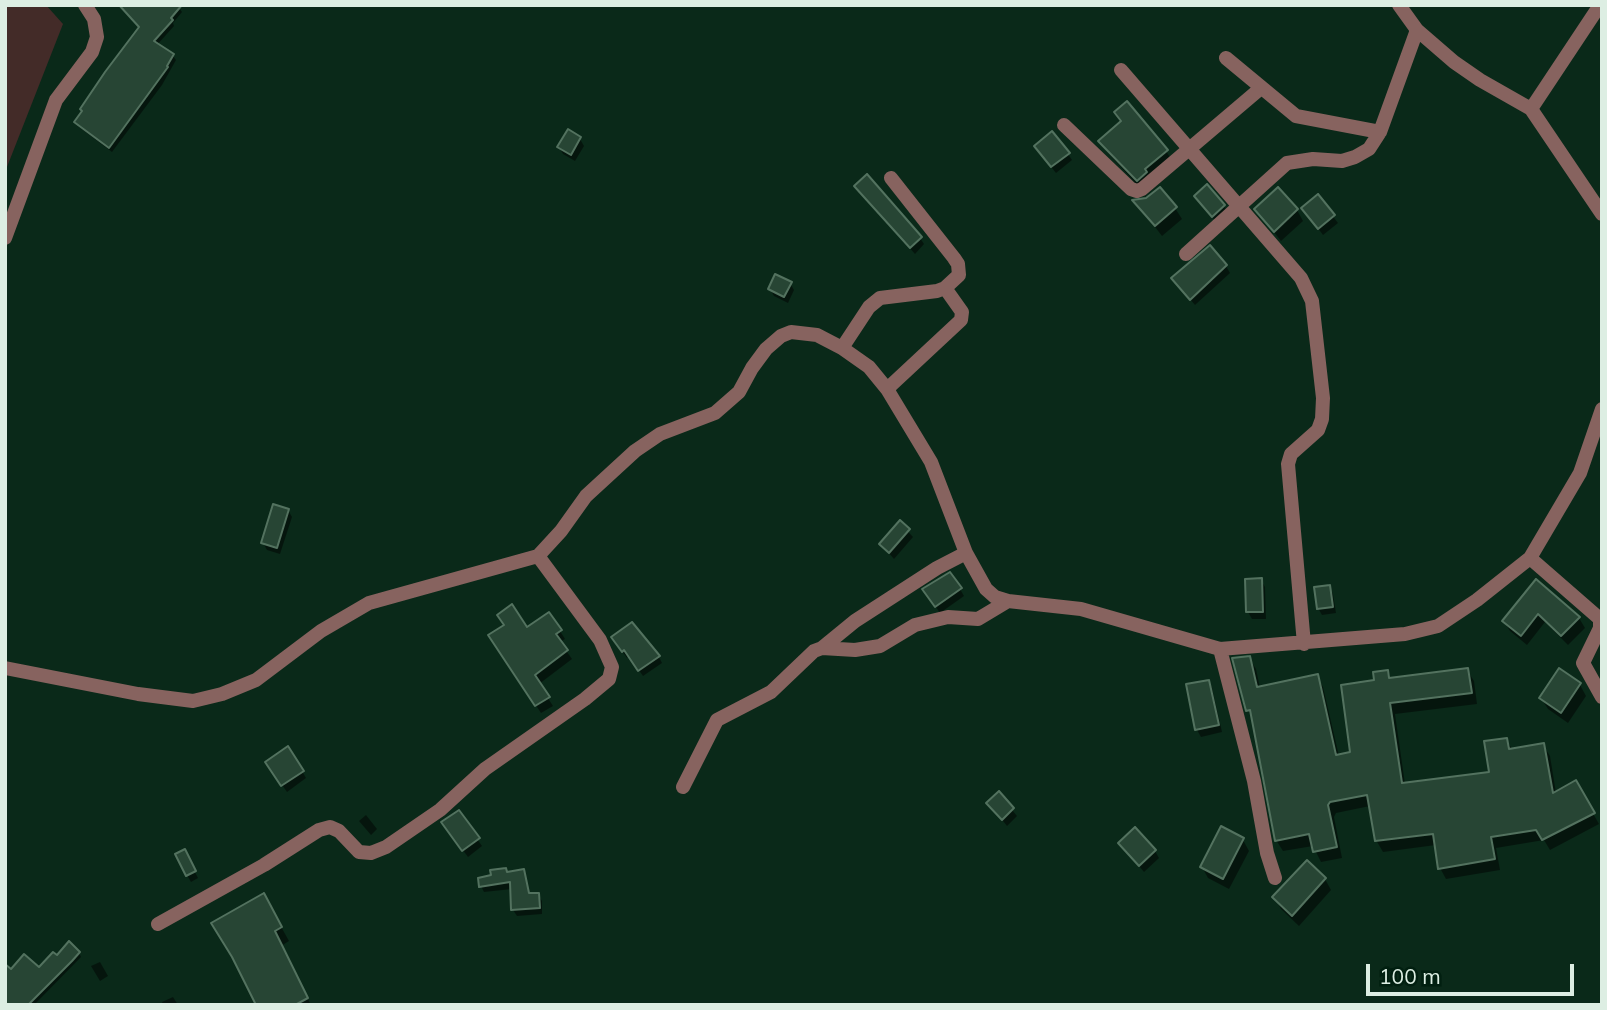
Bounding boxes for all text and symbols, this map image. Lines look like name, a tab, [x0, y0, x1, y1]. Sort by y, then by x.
scale bar	[1369, 950, 1577, 994]
text: 100 m	[1379, 963, 1441, 989]

